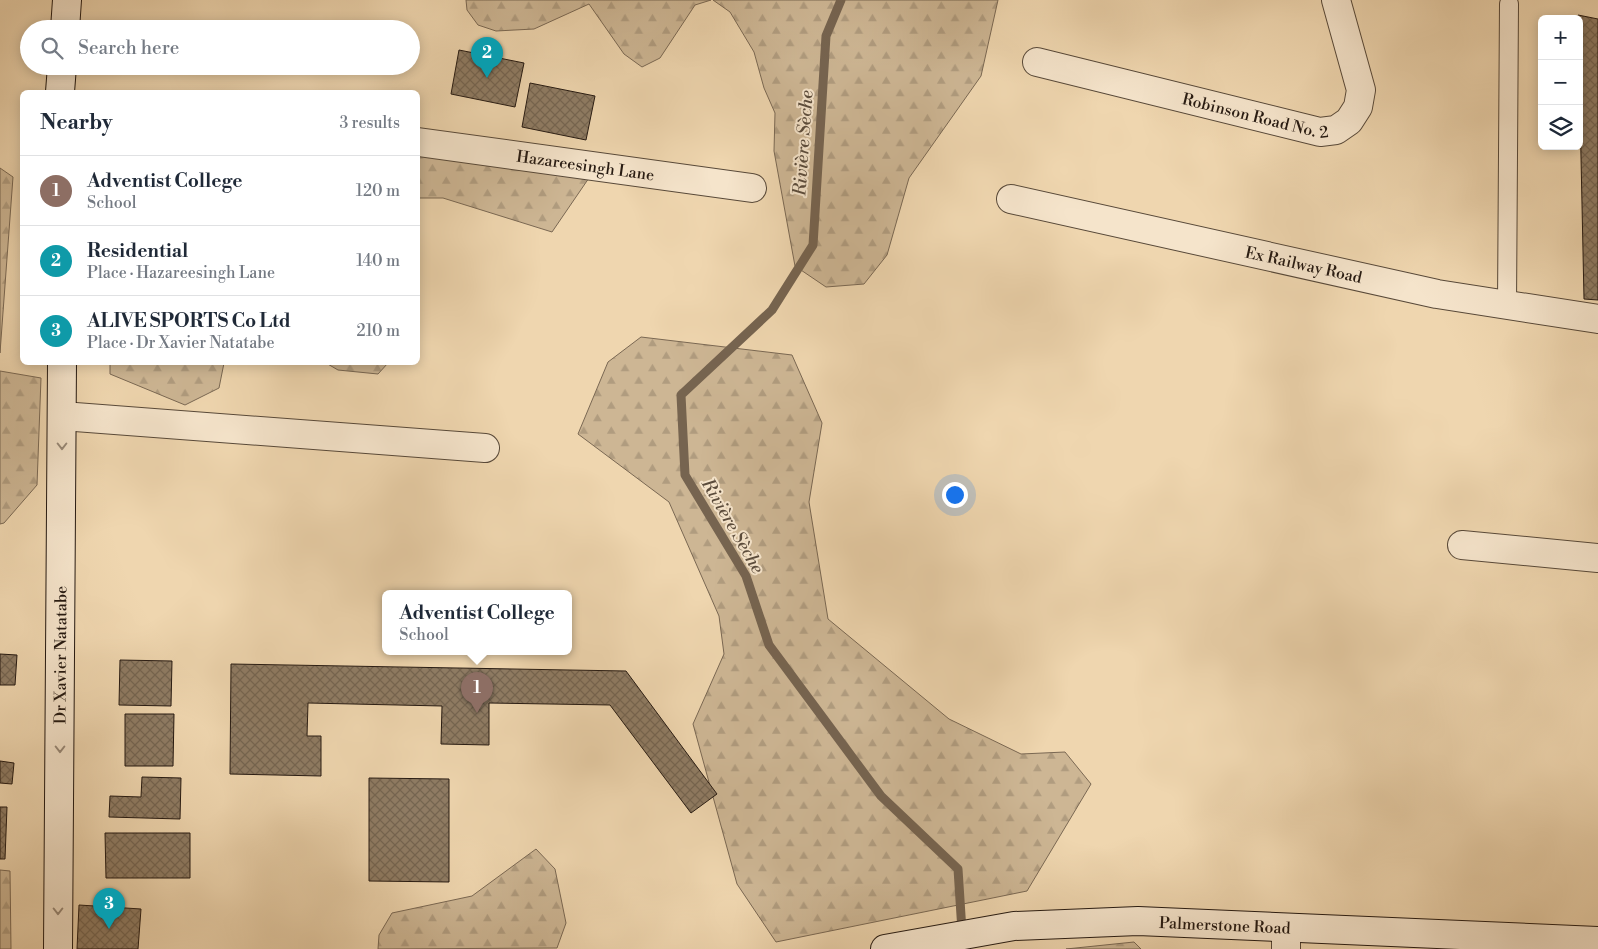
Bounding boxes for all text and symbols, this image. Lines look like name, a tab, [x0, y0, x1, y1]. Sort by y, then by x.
map controls	[1538, 15, 1583, 150]
button: +	[1538, 15, 1583, 60]
search box	[20, 20, 420, 75]
icon: search	[38, 34, 66, 62]
text: Search here	[78, 36, 179, 60]
pin: 2	[471, 37, 503, 78]
button: −	[1538, 60, 1583, 105]
water label: Rivière Sèche	[788, 89, 819, 198]
street label: Robinson Road No. 2	[1180, 89, 1330, 143]
button: layers	[1538, 105, 1583, 150]
text: Nearby	[40, 110, 113, 136]
text: 3 results	[339, 113, 400, 133]
street label: Hazareesingh Lane	[515, 147, 656, 185]
text: Adventist College	[87, 169, 243, 193]
text: 1	[52, 181, 60, 201]
text: 120 m	[356, 181, 400, 201]
text: School	[87, 193, 136, 213]
text: Residential	[87, 239, 188, 263]
street label: Ex Railway Road	[1243, 243, 1364, 288]
text: 2	[51, 251, 61, 271]
text: 140 m	[356, 251, 400, 271]
text: Place · Hazareesingh Lane	[87, 263, 275, 283]
text: ALIVE SPORTS Co Ltd	[87, 309, 291, 333]
text: 3	[51, 321, 61, 341]
text: 210 m	[356, 321, 400, 341]
text: Place · Dr Xavier Natatabe	[87, 333, 275, 353]
one-way arrow	[57, 442, 67, 450]
water label: Rivière Sèche	[696, 474, 769, 578]
your location	[942, 482, 968, 508]
street label: Dr Xavier Natatabe	[51, 586, 71, 724]
popup	[382, 590, 572, 655]
text: Adventist College	[399, 601, 555, 625]
text: School	[399, 625, 449, 645]
pin: 1	[461, 672, 493, 713]
one-way arrow	[54, 745, 65, 753]
pin: 3	[93, 888, 125, 929]
one-way arrow	[53, 908, 63, 915]
street label: Palmerstone Road	[1159, 913, 1291, 939]

